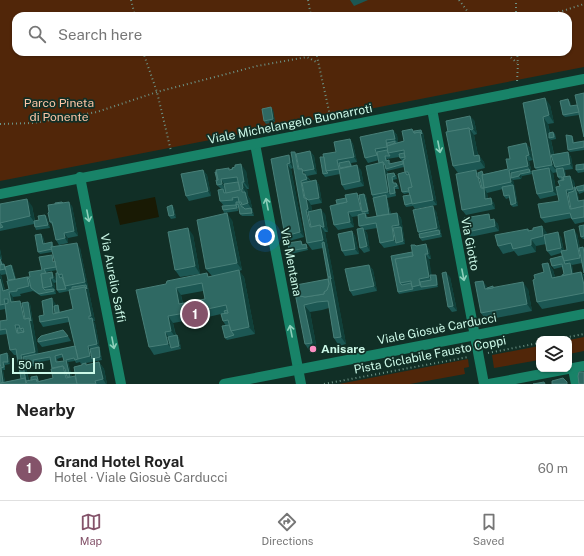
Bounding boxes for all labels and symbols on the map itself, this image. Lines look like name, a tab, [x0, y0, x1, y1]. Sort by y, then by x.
park label: Parco Pineta di Ponente	[24, 96, 94, 124]
street label: Viale Michelangelo Buonarroti	[207, 101, 373, 147]
one-way arrow	[435, 140, 443, 153]
one-way arrow	[262, 198, 270, 211]
one-way arrow	[84, 209, 92, 222]
street label: Via Giotto	[458, 216, 482, 272]
your location	[255, 226, 275, 246]
street label: Via Mentana	[278, 227, 304, 297]
street label: Via Aurelio Saffi	[98, 232, 128, 324]
one-way arrow	[459, 268, 467, 281]
pin: 1	[182, 299, 208, 329]
street label: Viale Giosuè Carducci	[376, 311, 498, 347]
one-way arrow	[287, 325, 295, 338]
street label: Pista Ciclabile Fausto Coppi	[353, 333, 507, 377]
one-way arrow	[109, 336, 117, 349]
place label: Anisare	[321, 342, 365, 356]
marker: Anisare	[308, 344, 318, 354]
scale bar	[12, 356, 95, 375]

